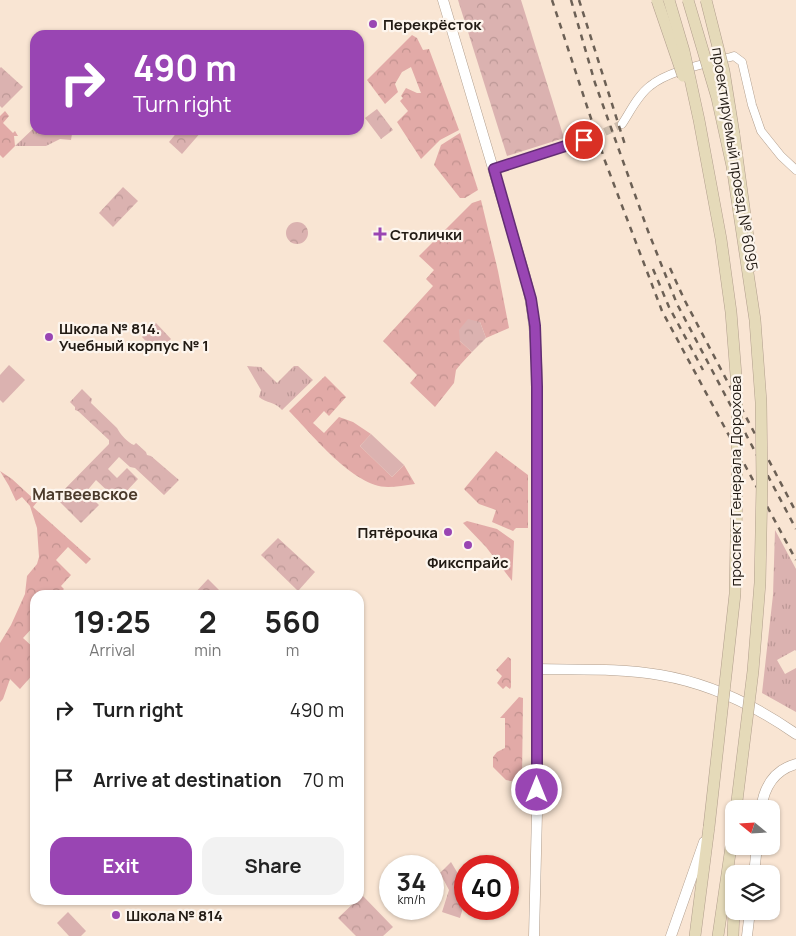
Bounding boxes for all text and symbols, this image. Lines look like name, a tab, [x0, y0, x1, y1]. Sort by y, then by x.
place label: Перекрёсток	[383, 14, 482, 35]
marker: Перекрёсток	[367, 18, 379, 30]
text: 490 m	[133, 44, 237, 92]
street label: проектируемый проезд № 6095	[707, 46, 763, 272]
icon: right	[50, 50, 115, 115]
text: Turn right	[133, 89, 231, 119]
pin	[563, 119, 605, 161]
icon: arrive	[570, 126, 598, 154]
place label: Столички	[390, 224, 462, 245]
marker: Столички	[374, 228, 386, 240]
place label: Школа № 814. Учебный корпус № 1	[59, 318, 209, 356]
marker: Школа № 814. Учебный корпус № 1	[43, 331, 55, 343]
street label: проспект Генерала Дорохова	[725, 376, 746, 586]
district label: Матвеевское	[32, 483, 138, 505]
place label: Пятёрочка	[358, 522, 438, 543]
marker: Пятёрочка	[442, 526, 454, 538]
marker: Фикспрайс	[462, 539, 474, 551]
place label: Фикспрайс	[427, 552, 509, 573]
text: 19:25	[73, 601, 151, 642]
text: 2	[199, 601, 217, 642]
text: 560	[265, 601, 321, 642]
text: Arrival	[89, 639, 135, 661]
text: min	[194, 639, 221, 661]
text: m	[286, 639, 299, 661]
icon: right	[50, 696, 78, 724]
text: Turn right	[93, 697, 183, 723]
text: 490 m	[290, 697, 344, 723]
position arrow	[510, 763, 562, 815]
icon: arrive	[50, 766, 78, 794]
text: Arrive at destination	[93, 767, 282, 793]
text: 70 m	[303, 767, 344, 793]
north arrow	[725, 800, 780, 855]
map controls	[725, 800, 780, 920]
button: Exit	[50, 837, 192, 895]
button: Share	[202, 837, 344, 895]
speed limit sign: 40	[454, 855, 519, 920]
text: 34	[397, 864, 426, 899]
button: layers	[725, 865, 780, 920]
text: km/h	[398, 891, 425, 908]
place label: Школа № 814	[126, 905, 223, 926]
marker: Школа № 814	[110, 909, 122, 921]

